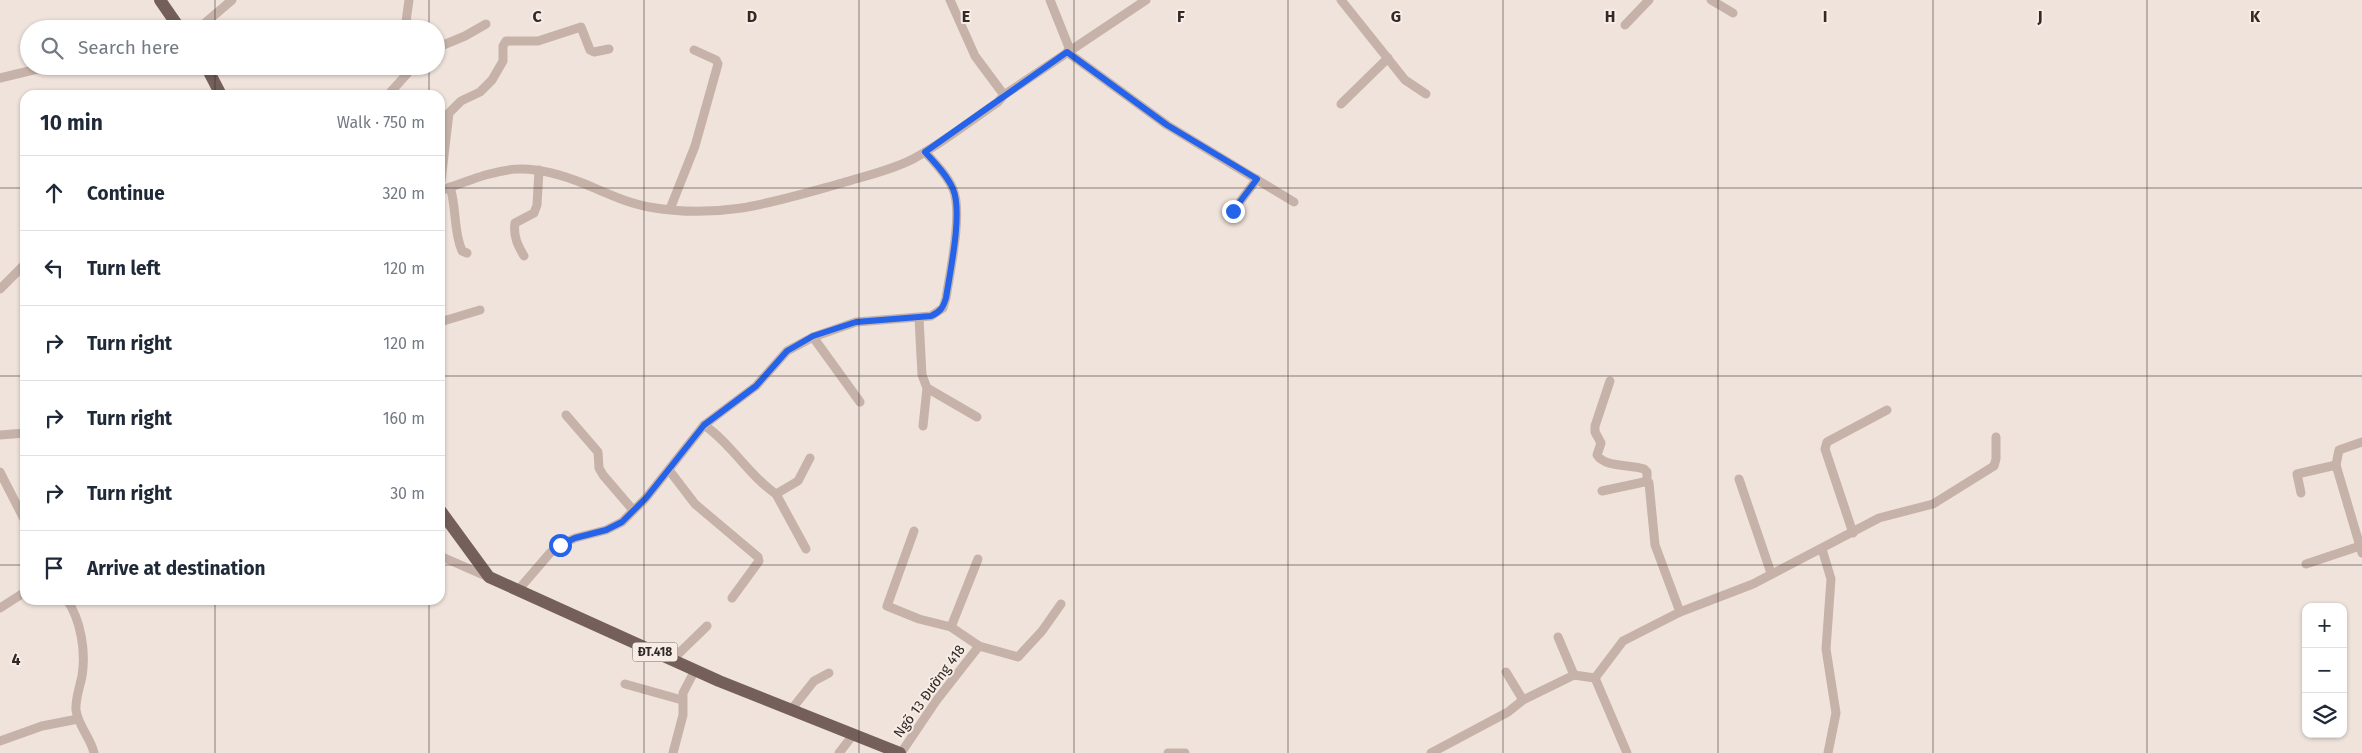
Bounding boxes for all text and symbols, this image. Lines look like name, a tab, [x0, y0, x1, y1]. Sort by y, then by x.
text: C	[532, 7, 542, 26]
text: D	[747, 7, 757, 26]
text: E	[962, 7, 970, 26]
text: F	[1177, 7, 1185, 26]
text: G	[1391, 7, 1401, 26]
text: H	[1605, 7, 1615, 26]
text: I	[1823, 7, 1827, 26]
text: J	[2036, 7, 2043, 26]
text: K	[2250, 7, 2261, 26]
search box	[20, 20, 445, 75]
icon: search	[38, 34, 66, 62]
text: Search here	[78, 36, 179, 59]
text: 10 min	[40, 110, 103, 136]
text: Walk · 750 m	[337, 113, 425, 132]
icon: ahead	[40, 179, 68, 207]
text: Continue	[87, 182, 165, 205]
text: 320 m	[382, 184, 425, 203]
route end	[1222, 200, 1245, 223]
icon: left	[40, 254, 68, 282]
text: Turn left	[87, 257, 161, 280]
text: 120 m	[383, 259, 425, 278]
icon: right	[40, 329, 68, 357]
text: Turn right	[87, 332, 172, 355]
text: 120 m	[383, 334, 425, 353]
icon: right	[40, 404, 68, 432]
text: Turn right	[87, 407, 172, 430]
text: 160 m	[383, 409, 425, 428]
icon: right	[40, 479, 68, 507]
text: Turn right	[87, 482, 172, 505]
text: 30 m	[390, 484, 425, 503]
route start	[549, 534, 572, 557]
icon: arrive	[40, 554, 68, 582]
text: Arrive at destination	[87, 557, 266, 580]
map controls	[2302, 603, 2347, 738]
button: +	[2302, 603, 2347, 648]
street label: Ngõ 13 Đường 418	[890, 641, 969, 741]
road number: ĐT.418	[632, 642, 678, 662]
button: −	[2302, 648, 2347, 693]
text: 4	[11, 650, 21, 669]
button: layers	[2302, 693, 2347, 738]

